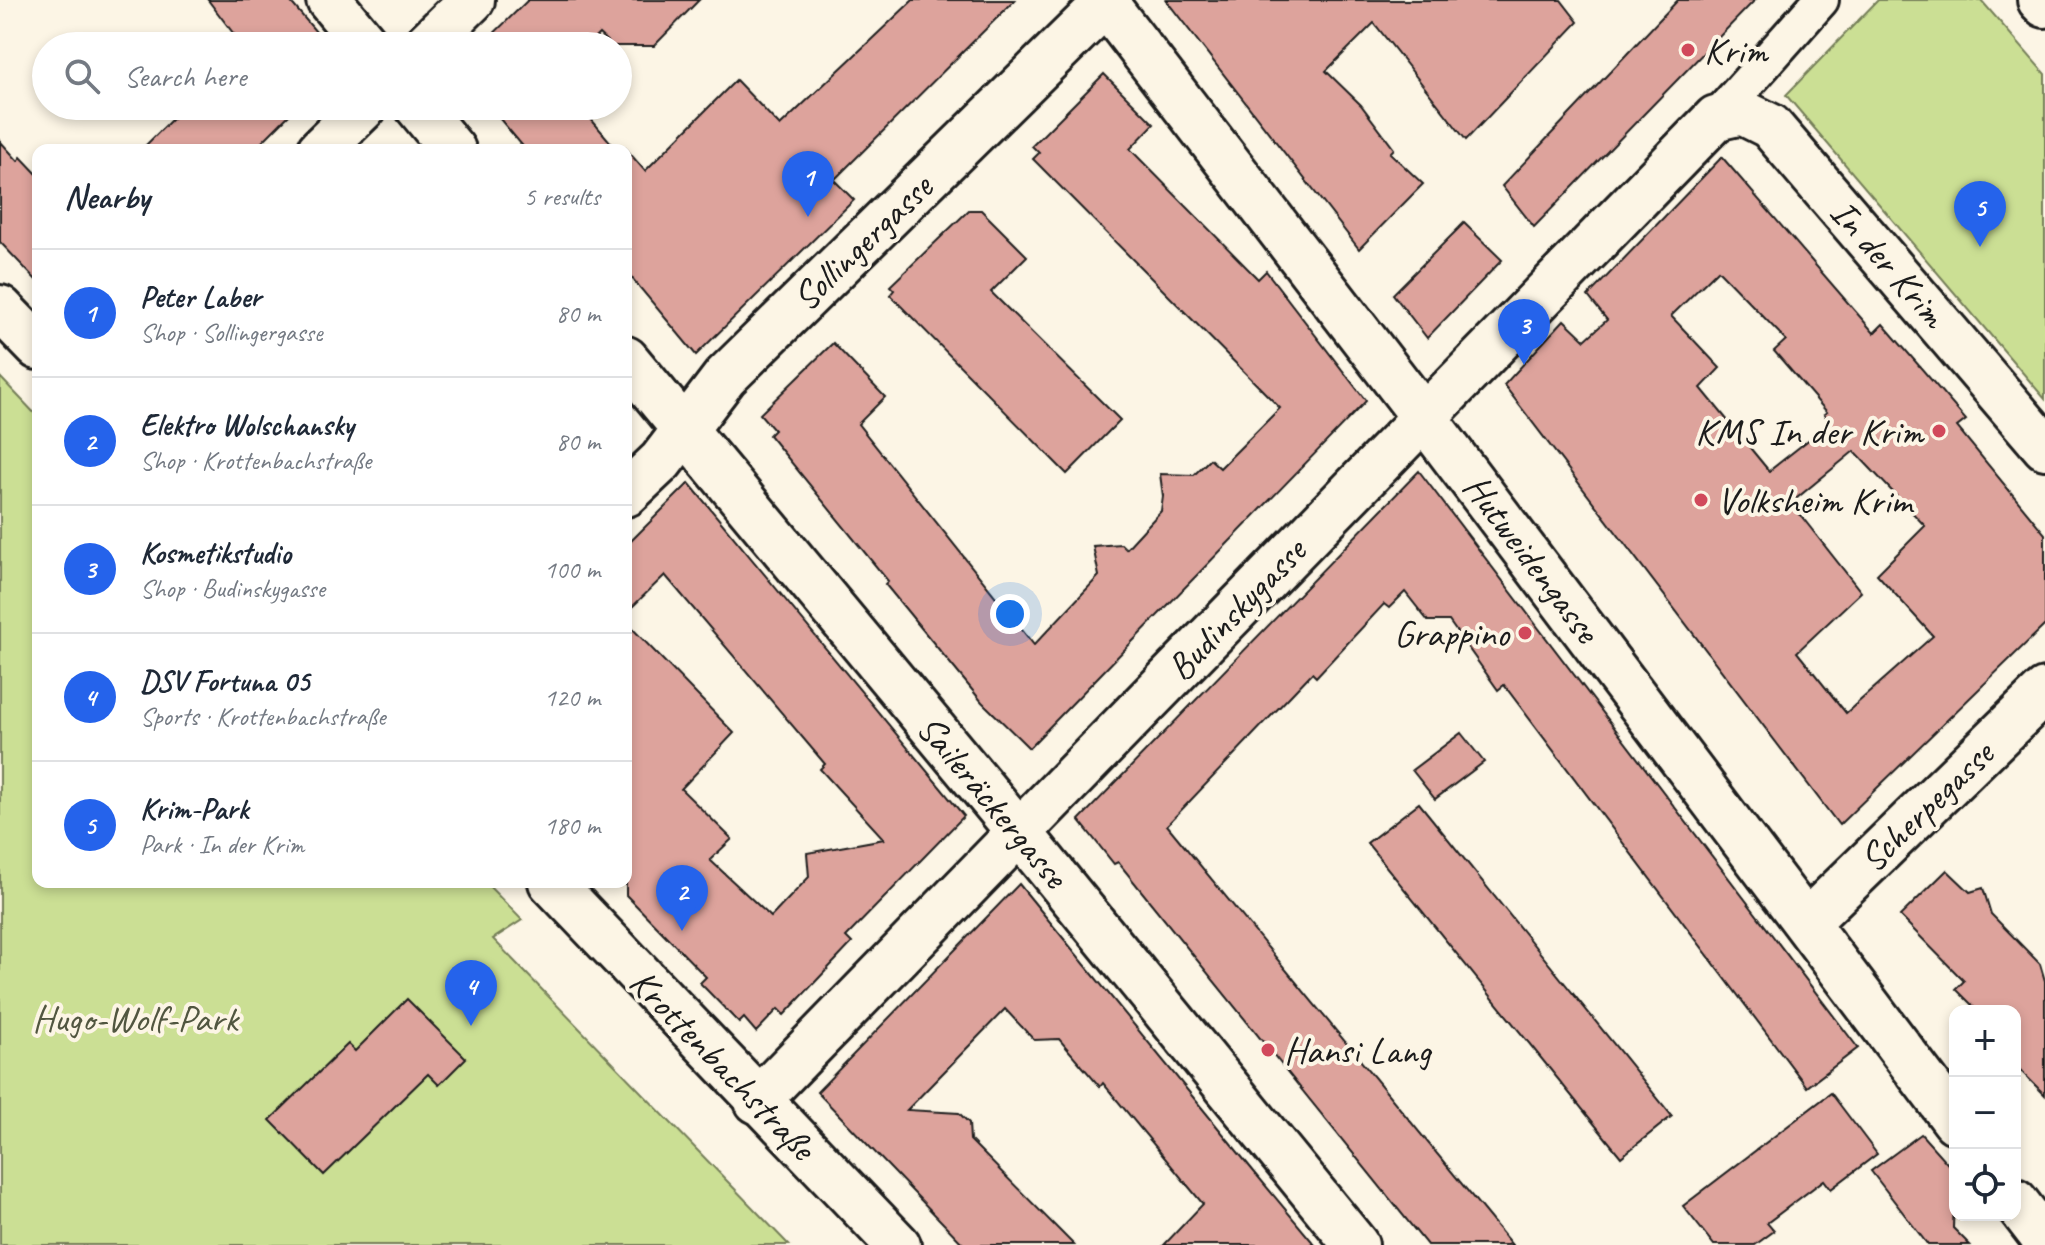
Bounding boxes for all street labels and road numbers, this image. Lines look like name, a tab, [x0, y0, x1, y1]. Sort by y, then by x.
street label: Sollingergasse	[783, 162, 944, 321]
street label: In der Krim	[1820, 190, 1959, 339]
street label: Hutweidengasse	[1453, 465, 1612, 654]
street label: Budinskygasse	[1157, 526, 1318, 690]
street label: Saileräckergasse	[907, 705, 1080, 899]
street label: Scherpegasse	[1849, 729, 2005, 882]
street label: Krottenbachstraße	[620, 959, 827, 1172]

